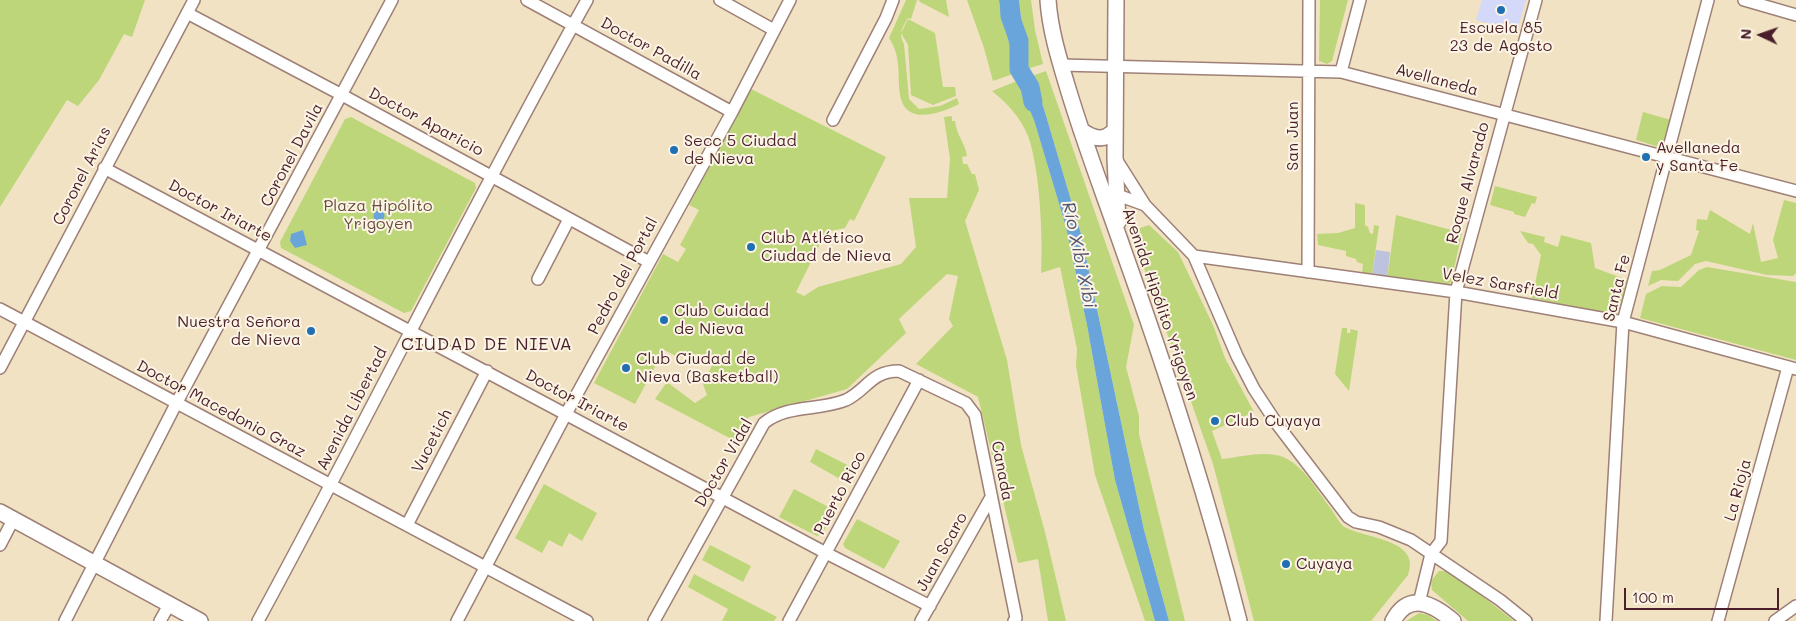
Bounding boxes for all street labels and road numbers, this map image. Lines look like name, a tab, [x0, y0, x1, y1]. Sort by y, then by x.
street label: Doctor Padilla	[597, 13, 705, 85]
street label: Avellaneda	[1394, 60, 1480, 100]
street label: Doctor Aparicio	[365, 84, 487, 160]
street label: Coronel Davila	[257, 100, 327, 210]
street label: San Juan	[1283, 101, 1303, 171]
street label: Roque Alvarado	[1443, 120, 1493, 246]
street label: Coronel Arias	[49, 123, 115, 229]
street label: Doctor Iriarte	[165, 176, 275, 246]
street label: Avenida Hipólito Yrigoyen	[1118, 205, 1202, 403]
street label: Pedro del Portal	[584, 214, 662, 338]
street label: Santa Fe	[1599, 252, 1635, 324]
street label: Velez Sarsfield	[1440, 264, 1560, 304]
street label: Avenida Libertad	[313, 344, 391, 474]
street label: Doctor Macedonio Graz	[133, 356, 309, 462]
street label: Doctor Iriarte	[522, 366, 632, 436]
street label: Vucetich	[408, 406, 456, 476]
street label: Doctor Vidal	[691, 415, 757, 511]
street label: Canada	[987, 440, 1017, 502]
street label: Puerto Rico	[810, 448, 870, 538]
street label: La Rioja	[1721, 457, 1755, 523]
street label: Juan Scaro	[912, 509, 972, 595]

